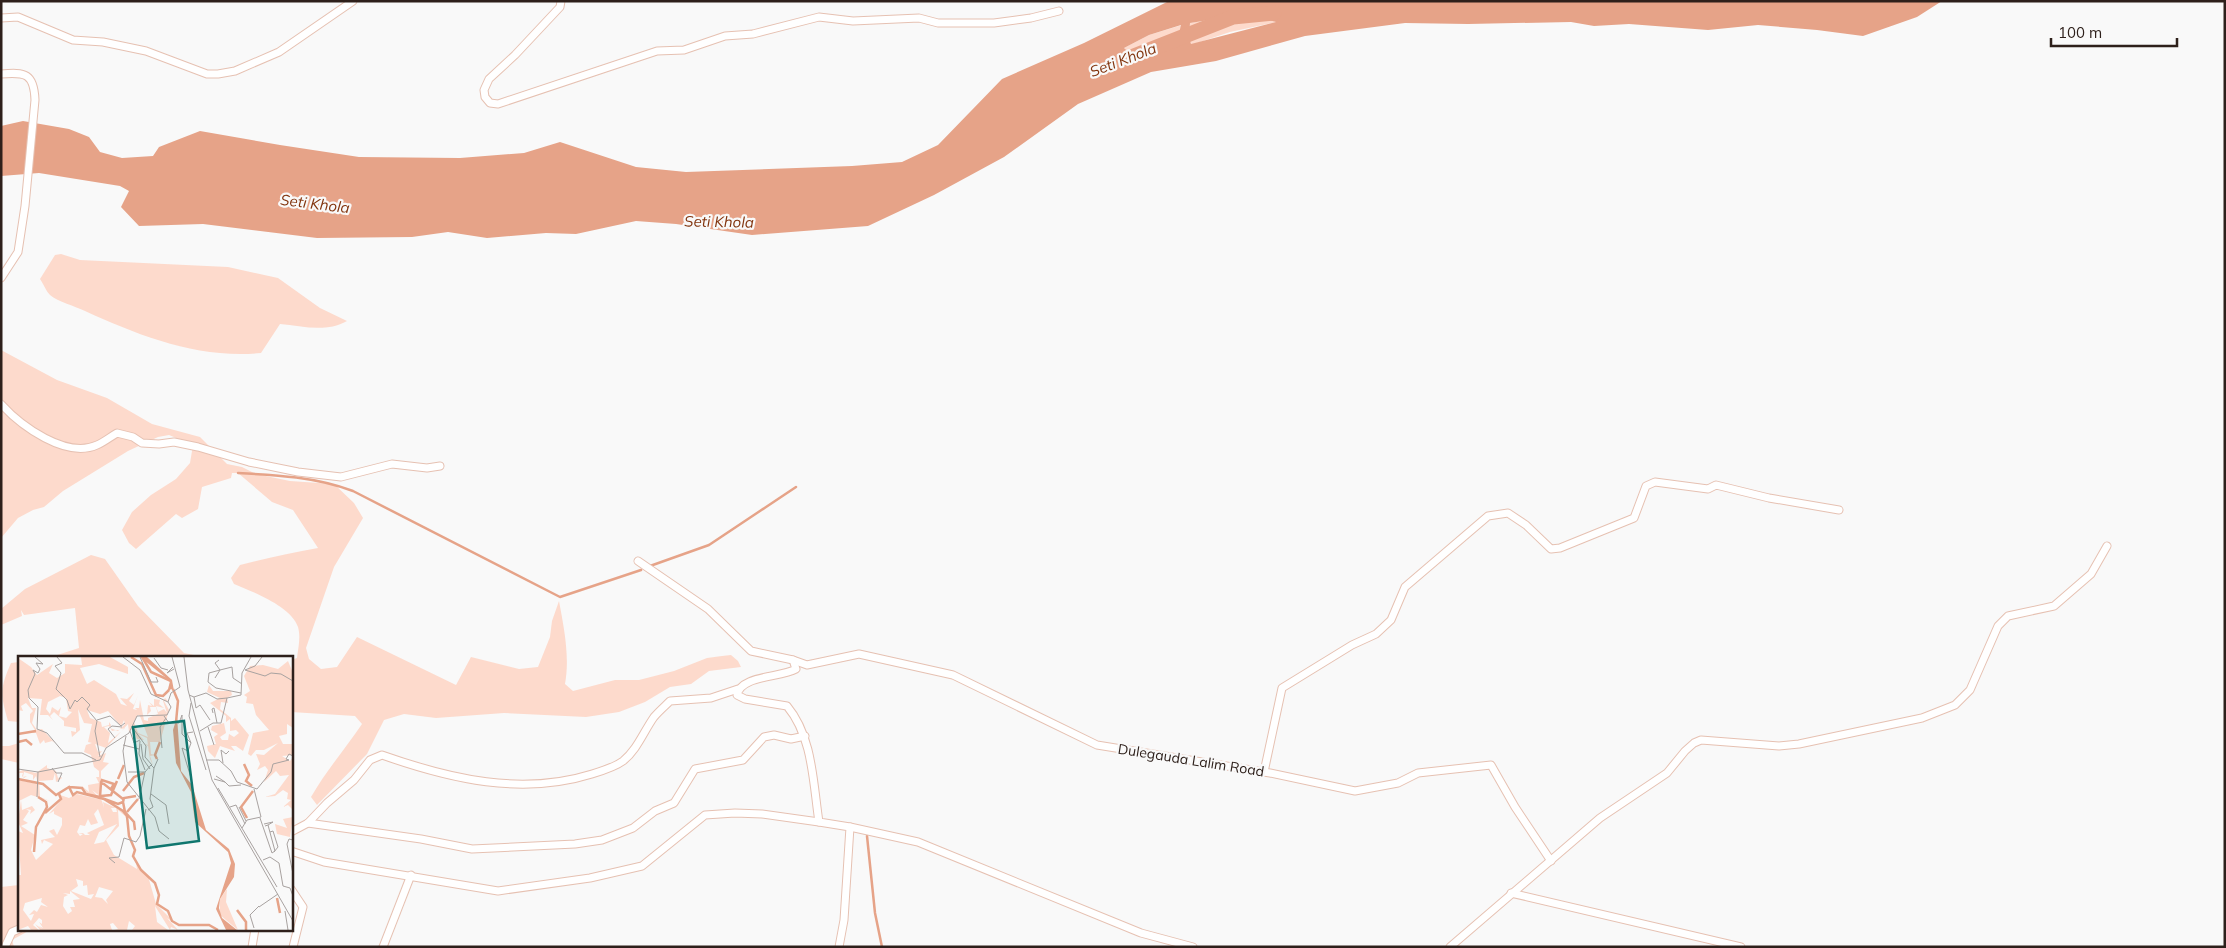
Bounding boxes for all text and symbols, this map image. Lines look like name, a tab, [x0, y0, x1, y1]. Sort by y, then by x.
scale bar	[2051, 15, 2177, 47]
text: 100 m	[2058, 23, 2102, 42]
water label: Seti Khola	[1087, 38, 1159, 81]
water label: Seti Khola	[279, 190, 351, 217]
water label: Seti Khola	[684, 211, 754, 232]
inset map	[18, 656, 292, 930]
street label: Dulegauda Lalim Road	[1117, 740, 1265, 780]

